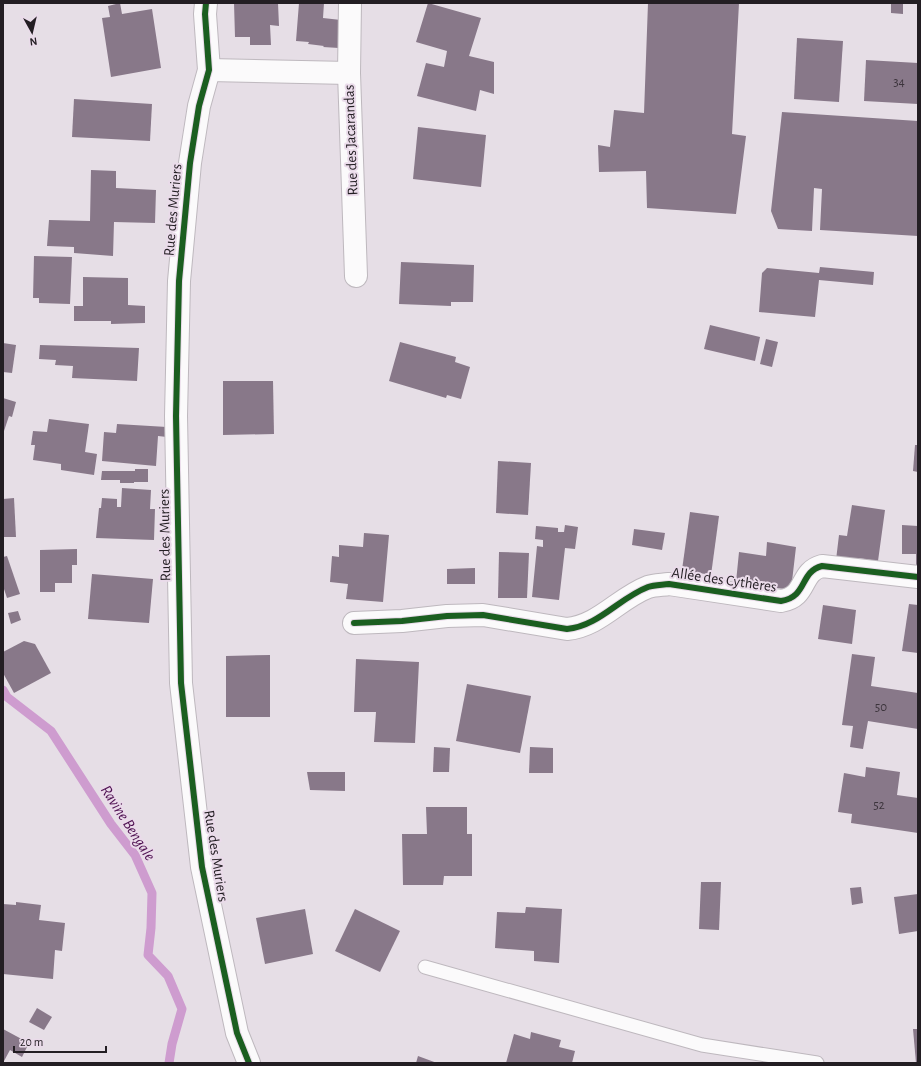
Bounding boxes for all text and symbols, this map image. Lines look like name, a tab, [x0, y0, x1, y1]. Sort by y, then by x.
north arrow	[12, 12, 52, 52]
text: N	[29, 35, 38, 47]
house number: 34	[893, 76, 905, 89]
street label: Rue des Jacarandas	[342, 84, 360, 196]
street label: Rue des Muriers	[161, 163, 185, 257]
street label: Rue des Muriers	[157, 489, 173, 581]
street label: Allée des Cythères	[670, 565, 778, 595]
house number: 50	[875, 701, 887, 714]
water label: Ravine Bengale	[98, 783, 158, 863]
house number: 52	[873, 799, 885, 812]
street label: Rue des Muriers	[201, 809, 231, 903]
scale bar	[14, 1028, 106, 1054]
text: 20 m	[20, 1036, 43, 1048]

